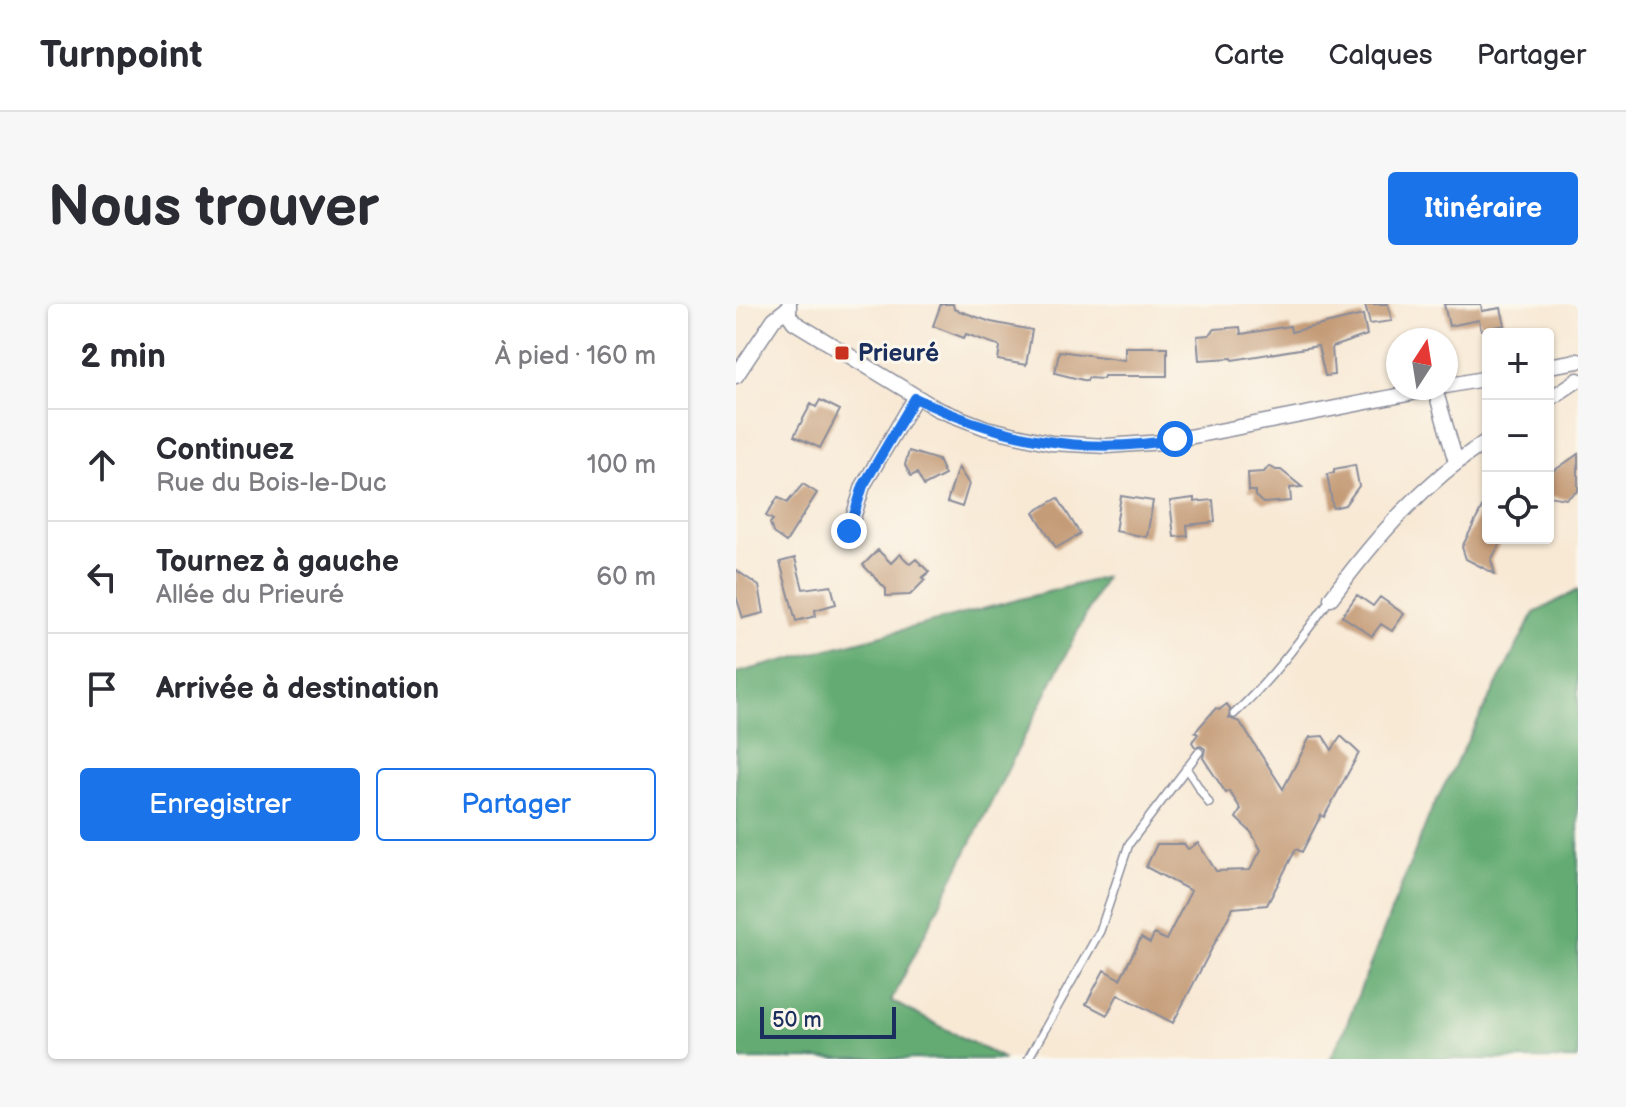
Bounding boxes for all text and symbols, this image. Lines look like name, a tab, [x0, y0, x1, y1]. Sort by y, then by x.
text: Turnpoint	[40, 33, 202, 78]
text: Carte	[1214, 39, 1284, 72]
text: Calques	[1328, 39, 1433, 72]
text: Partager	[1477, 39, 1586, 72]
button: Itinéraire	[1388, 172, 1578, 245]
text: Nous trouver	[48, 175, 379, 242]
north arrow	[1386, 328, 1458, 400]
map controls	[1482, 328, 1554, 544]
button: +	[1482, 328, 1554, 400]
text: 2 min	[80, 336, 166, 377]
place label: Prieuré	[858, 339, 939, 368]
text: À pied · 160 m	[495, 341, 656, 372]
marker: Prieuré	[833, 344, 851, 362]
button: −	[1482, 400, 1554, 472]
route start	[1157, 421, 1193, 457]
text: Continuez	[156, 432, 294, 468]
icon: ahead	[80, 443, 124, 487]
text: 100 m	[587, 450, 656, 481]
text: Rue du Bois-le-Duc	[156, 468, 387, 499]
button: locate	[1482, 472, 1554, 544]
route end	[831, 513, 867, 549]
text: Tournez à gauche	[156, 544, 399, 580]
icon: left	[80, 555, 124, 599]
text: 60 m	[596, 562, 656, 593]
text: Allée du Prieuré	[156, 580, 344, 611]
icon: arrive	[80, 667, 124, 711]
text: Arrivée à destination	[156, 671, 439, 707]
button: Enregistrer	[80, 768, 360, 841]
button: Partager	[376, 768, 656, 841]
scale bar	[760, 1003, 896, 1039]
text: 50 m	[772, 1007, 822, 1034]

